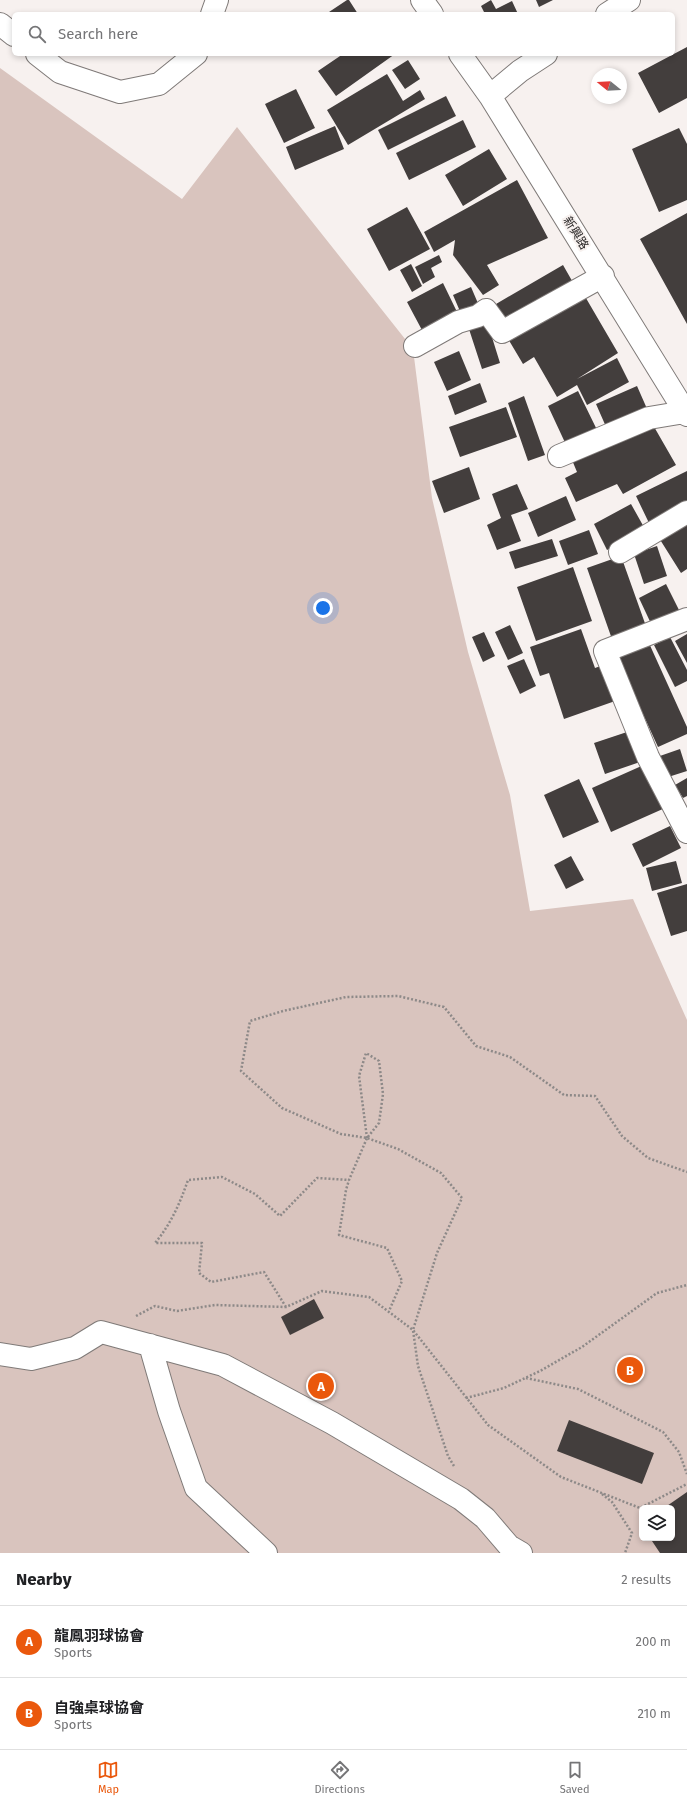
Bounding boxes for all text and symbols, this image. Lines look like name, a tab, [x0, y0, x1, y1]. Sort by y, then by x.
search box	[12, 12, 675, 56]
icon: search	[26, 23, 48, 45]
text: Search here	[58, 25, 138, 43]
north arrow	[591, 68, 627, 104]
street label: 新興路	[561, 214, 591, 252]
your location	[313, 598, 333, 618]
pin: B	[617, 1355, 643, 1385]
pin: A	[308, 1371, 334, 1401]
map controls	[639, 1505, 675, 1541]
button: layers	[639, 1505, 675, 1541]
text: Nearby	[16, 1569, 71, 1590]
text: 2 results	[621, 1572, 671, 1587]
text: 龍鳳羽球協會	[54, 1627, 144, 1645]
text: A	[25, 1634, 33, 1649]
text: 200 m	[635, 1634, 671, 1649]
text: Sports	[54, 1645, 92, 1660]
text: 自強桌球協會	[54, 1699, 144, 1717]
text: B	[25, 1706, 33, 1721]
text: 210 m	[637, 1706, 671, 1721]
text: Sports	[54, 1717, 92, 1732]
tab: Map	[97, 1759, 119, 1796]
tab: Directions	[314, 1759, 365, 1796]
tab: Saved	[560, 1759, 590, 1796]

